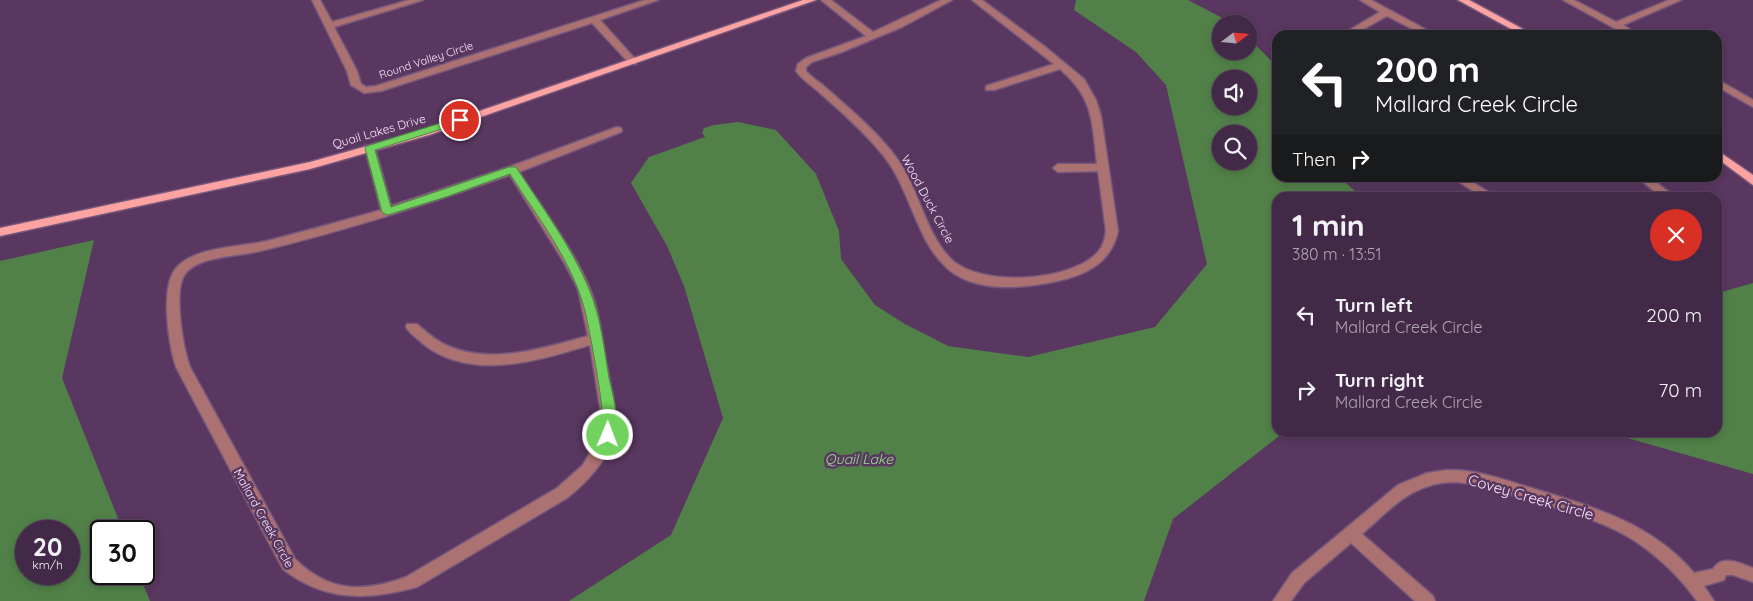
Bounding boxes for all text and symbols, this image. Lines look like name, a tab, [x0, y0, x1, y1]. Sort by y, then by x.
north arrow	[1212, 15, 1258, 60]
map controls	[1212, 15, 1257, 170]
street label: Round Valley Circle	[377, 38, 475, 82]
text: 200 m	[1375, 47, 1480, 91]
icon: left	[1292, 50, 1357, 115]
button: sound	[1212, 70, 1257, 115]
text: Mallard Creek Circle	[1375, 90, 1578, 118]
pin	[439, 99, 481, 141]
icon: arrive	[446, 106, 474, 134]
street label: Quail Lakes Drive	[331, 110, 428, 151]
button: search	[1212, 125, 1257, 170]
icon: right	[1346, 145, 1374, 173]
text: Then	[1292, 147, 1336, 171]
street label: Wood Duck Circle	[898, 152, 958, 246]
text: 1 min	[1292, 206, 1365, 244]
button: close	[1650, 209, 1702, 261]
text: 380 m · 13:51	[1292, 244, 1381, 264]
text: Turn left	[1335, 293, 1413, 317]
icon: left	[1292, 301, 1320, 329]
text: 200 m	[1646, 303, 1702, 327]
text: Mallard Creek Circle	[1335, 317, 1483, 337]
text: Turn right	[1335, 368, 1424, 392]
icon: right	[1292, 376, 1320, 404]
text: 70 m	[1658, 378, 1702, 402]
text: Mallard Creek Circle	[1335, 392, 1483, 412]
position arrow	[581, 408, 633, 460]
water label: Quail Lake	[825, 450, 894, 468]
street label: Mallard Creek Circle	[231, 466, 298, 570]
street label: Covey Creek Circle	[1466, 470, 1596, 524]
speed limit sign: 30	[90, 520, 155, 585]
text: 20	[33, 531, 62, 562]
text: km/h	[32, 557, 63, 572]

